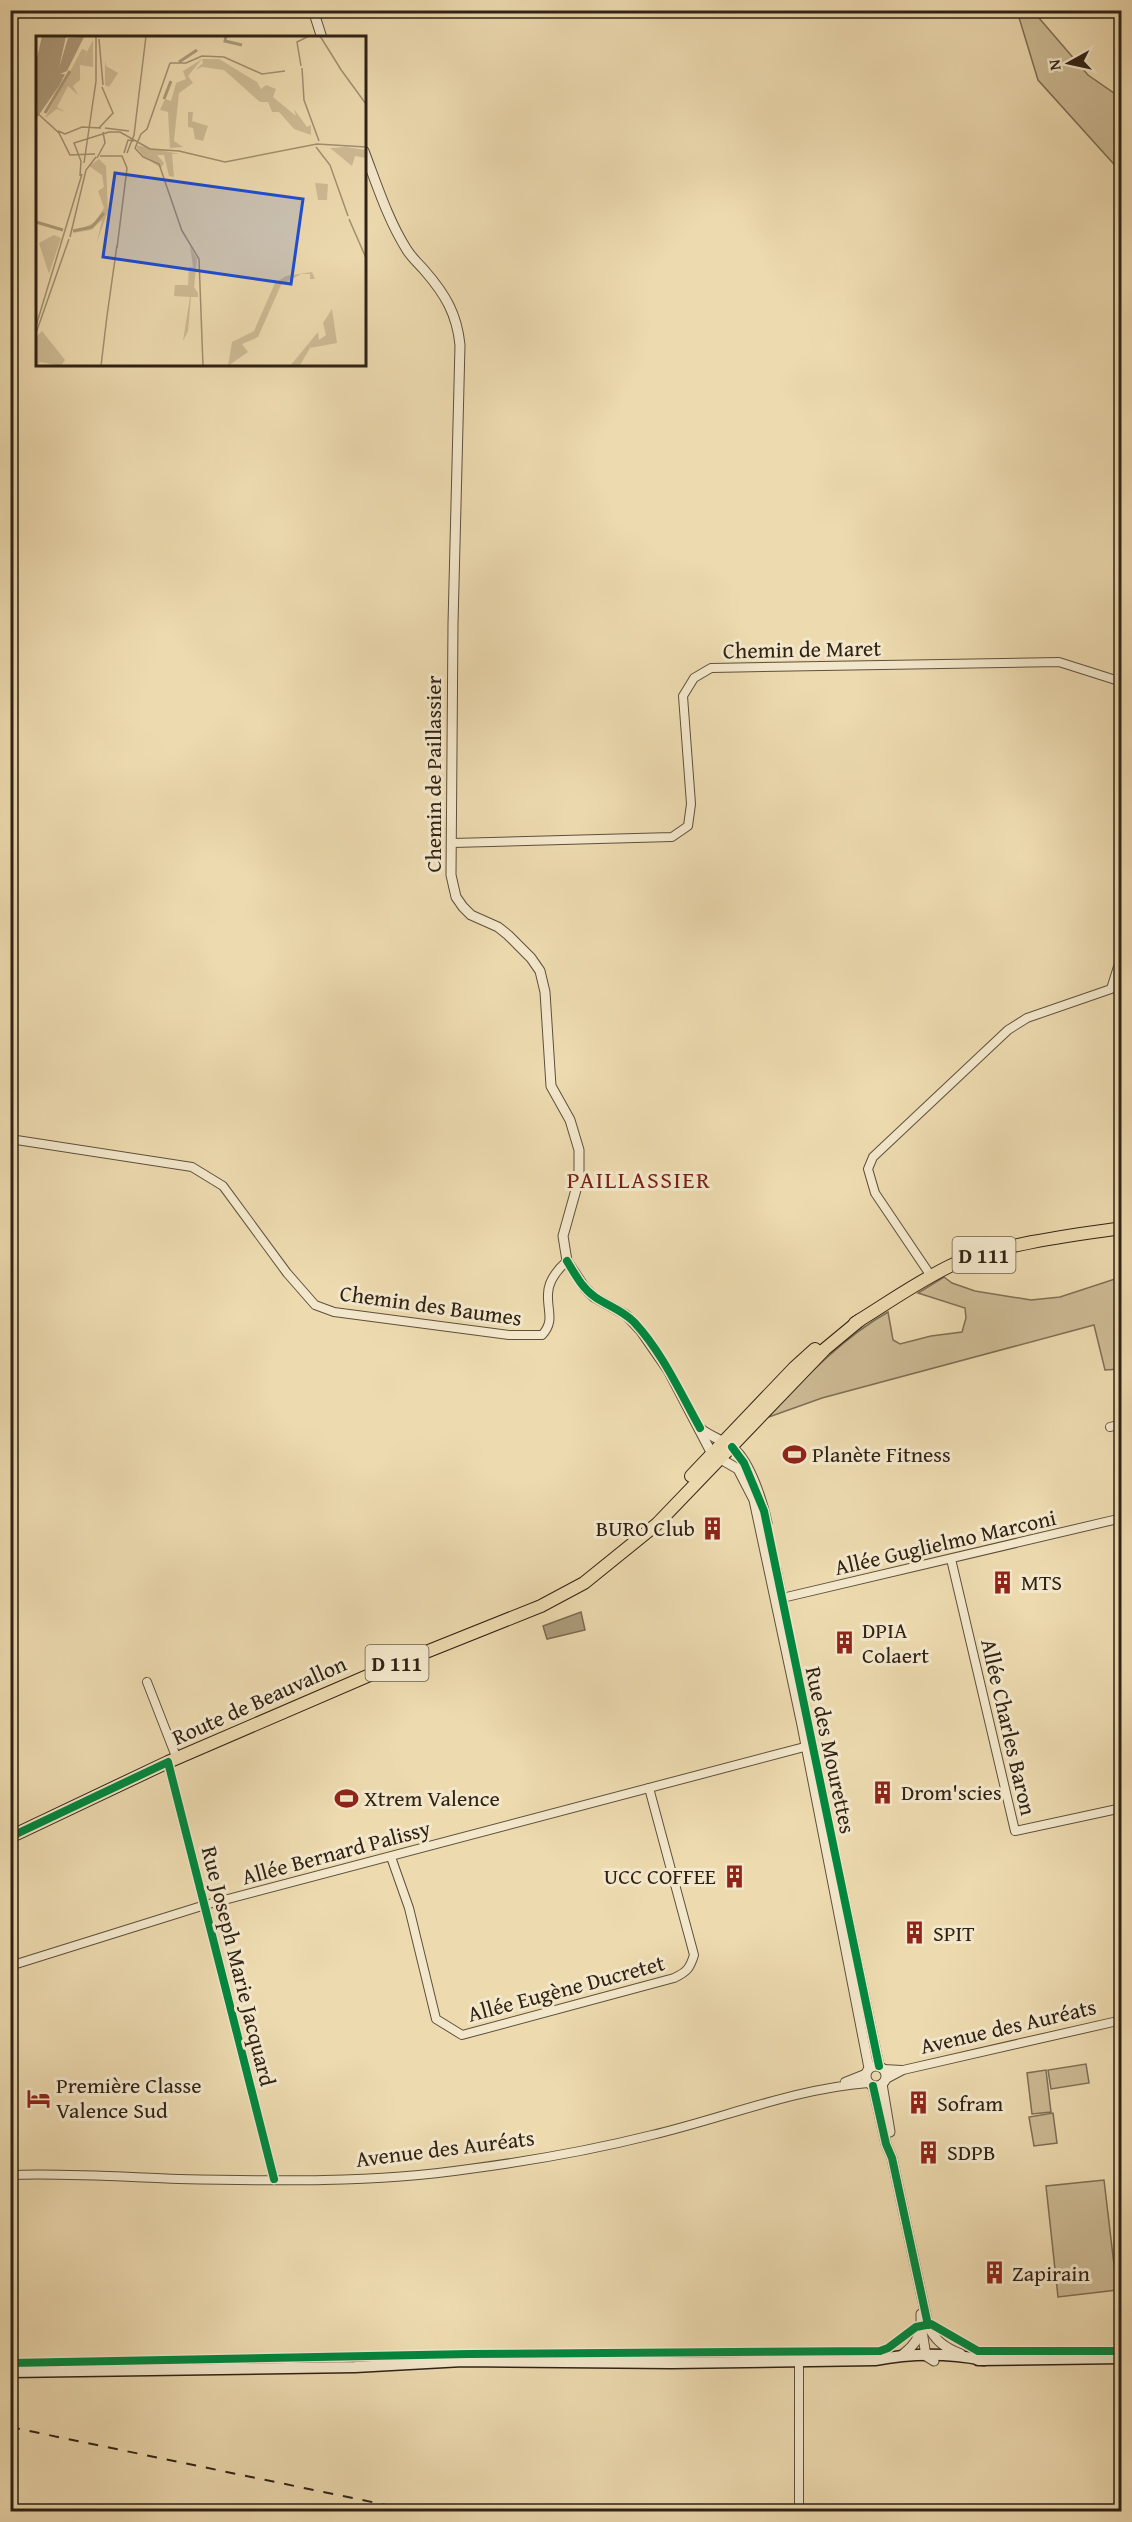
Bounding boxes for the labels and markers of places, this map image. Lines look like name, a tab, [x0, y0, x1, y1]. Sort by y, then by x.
place label: Planète Fitness	[812, 1438, 951, 1470]
sports icon: Planète Fitness	[781, 1441, 807, 1467]
place label: BURO Club	[596, 1512, 695, 1544]
building icon: BURO Club	[700, 1515, 726, 1541]
place label: MTS	[1021, 1566, 1062, 1598]
building icon: MTS	[990, 1569, 1016, 1595]
place label: DPIA Colaert	[862, 1614, 929, 1671]
building icon: DPIA Colaert	[831, 1630, 857, 1656]
place label: Drom'scies	[901, 1776, 1002, 1808]
building icon: Drom'scies	[870, 1779, 896, 1805]
place label: Xtrem Valence	[364, 1782, 500, 1814]
sports icon: Xtrem Valence	[333, 1785, 359, 1811]
place label: UCC COFFEE	[604, 1860, 716, 1892]
building icon: UCC COFFEE	[721, 1863, 747, 1889]
place label: SPIT	[933, 1917, 975, 1949]
building icon: SPIT	[902, 1920, 928, 1946]
place label: Première Classe Valence Sud	[56, 2069, 202, 2126]
hotel icon: Première Classe Valence Sud	[25, 2085, 51, 2111]
place label: Sofram	[937, 2087, 1003, 2119]
building icon: Sofram	[906, 2090, 932, 2116]
place label: SDPB	[947, 2136, 995, 2168]
building icon: SDPB	[916, 2139, 942, 2165]
place label: Zapirain	[1012, 2257, 1091, 2289]
building icon: Zapirain	[981, 2260, 1007, 2286]

